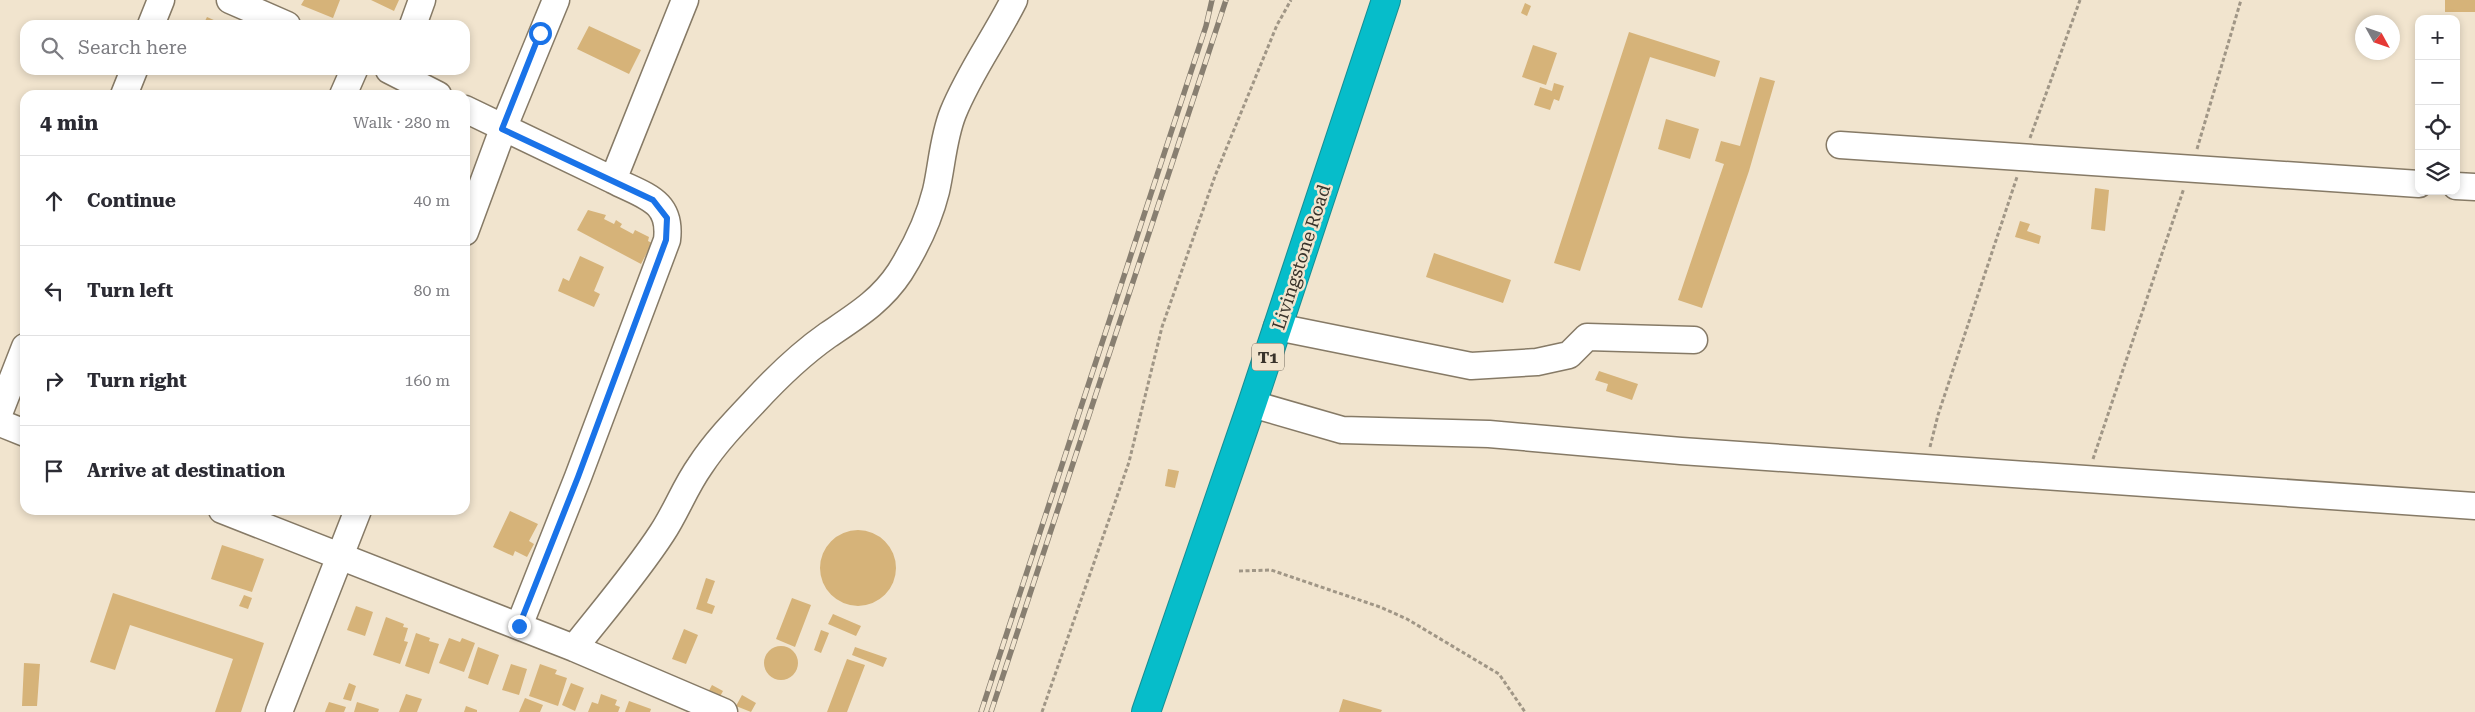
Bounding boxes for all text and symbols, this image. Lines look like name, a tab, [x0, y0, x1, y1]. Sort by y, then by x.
north arrow	[2355, 15, 2400, 60]
map controls	[2415, 15, 2460, 195]
button: +	[2415, 15, 2460, 60]
search box	[20, 20, 470, 75]
route start	[529, 22, 552, 45]
icon: search	[38, 34, 66, 62]
text: Search here	[78, 36, 187, 59]
button: −	[2415, 60, 2460, 105]
button: locate	[2415, 105, 2460, 150]
text: 4 min	[40, 111, 98, 135]
text: Walk · 280 m	[353, 113, 450, 132]
button: layers	[2415, 150, 2460, 195]
street label: Livingstone Road	[1268, 181, 1334, 332]
icon: ahead	[40, 187, 68, 215]
text: Continue	[87, 189, 176, 212]
text: 40 m	[413, 191, 450, 210]
icon: left	[40, 277, 68, 305]
text: Turn left	[87, 279, 173, 302]
text: 80 m	[413, 281, 450, 300]
road number: T1	[1252, 344, 1284, 371]
icon: right	[40, 367, 68, 395]
text: Turn right	[87, 369, 187, 392]
text: 160 m	[404, 371, 450, 390]
icon: arrive	[40, 457, 68, 485]
text: Arrive at destination	[87, 459, 285, 482]
route end	[508, 615, 531, 638]

